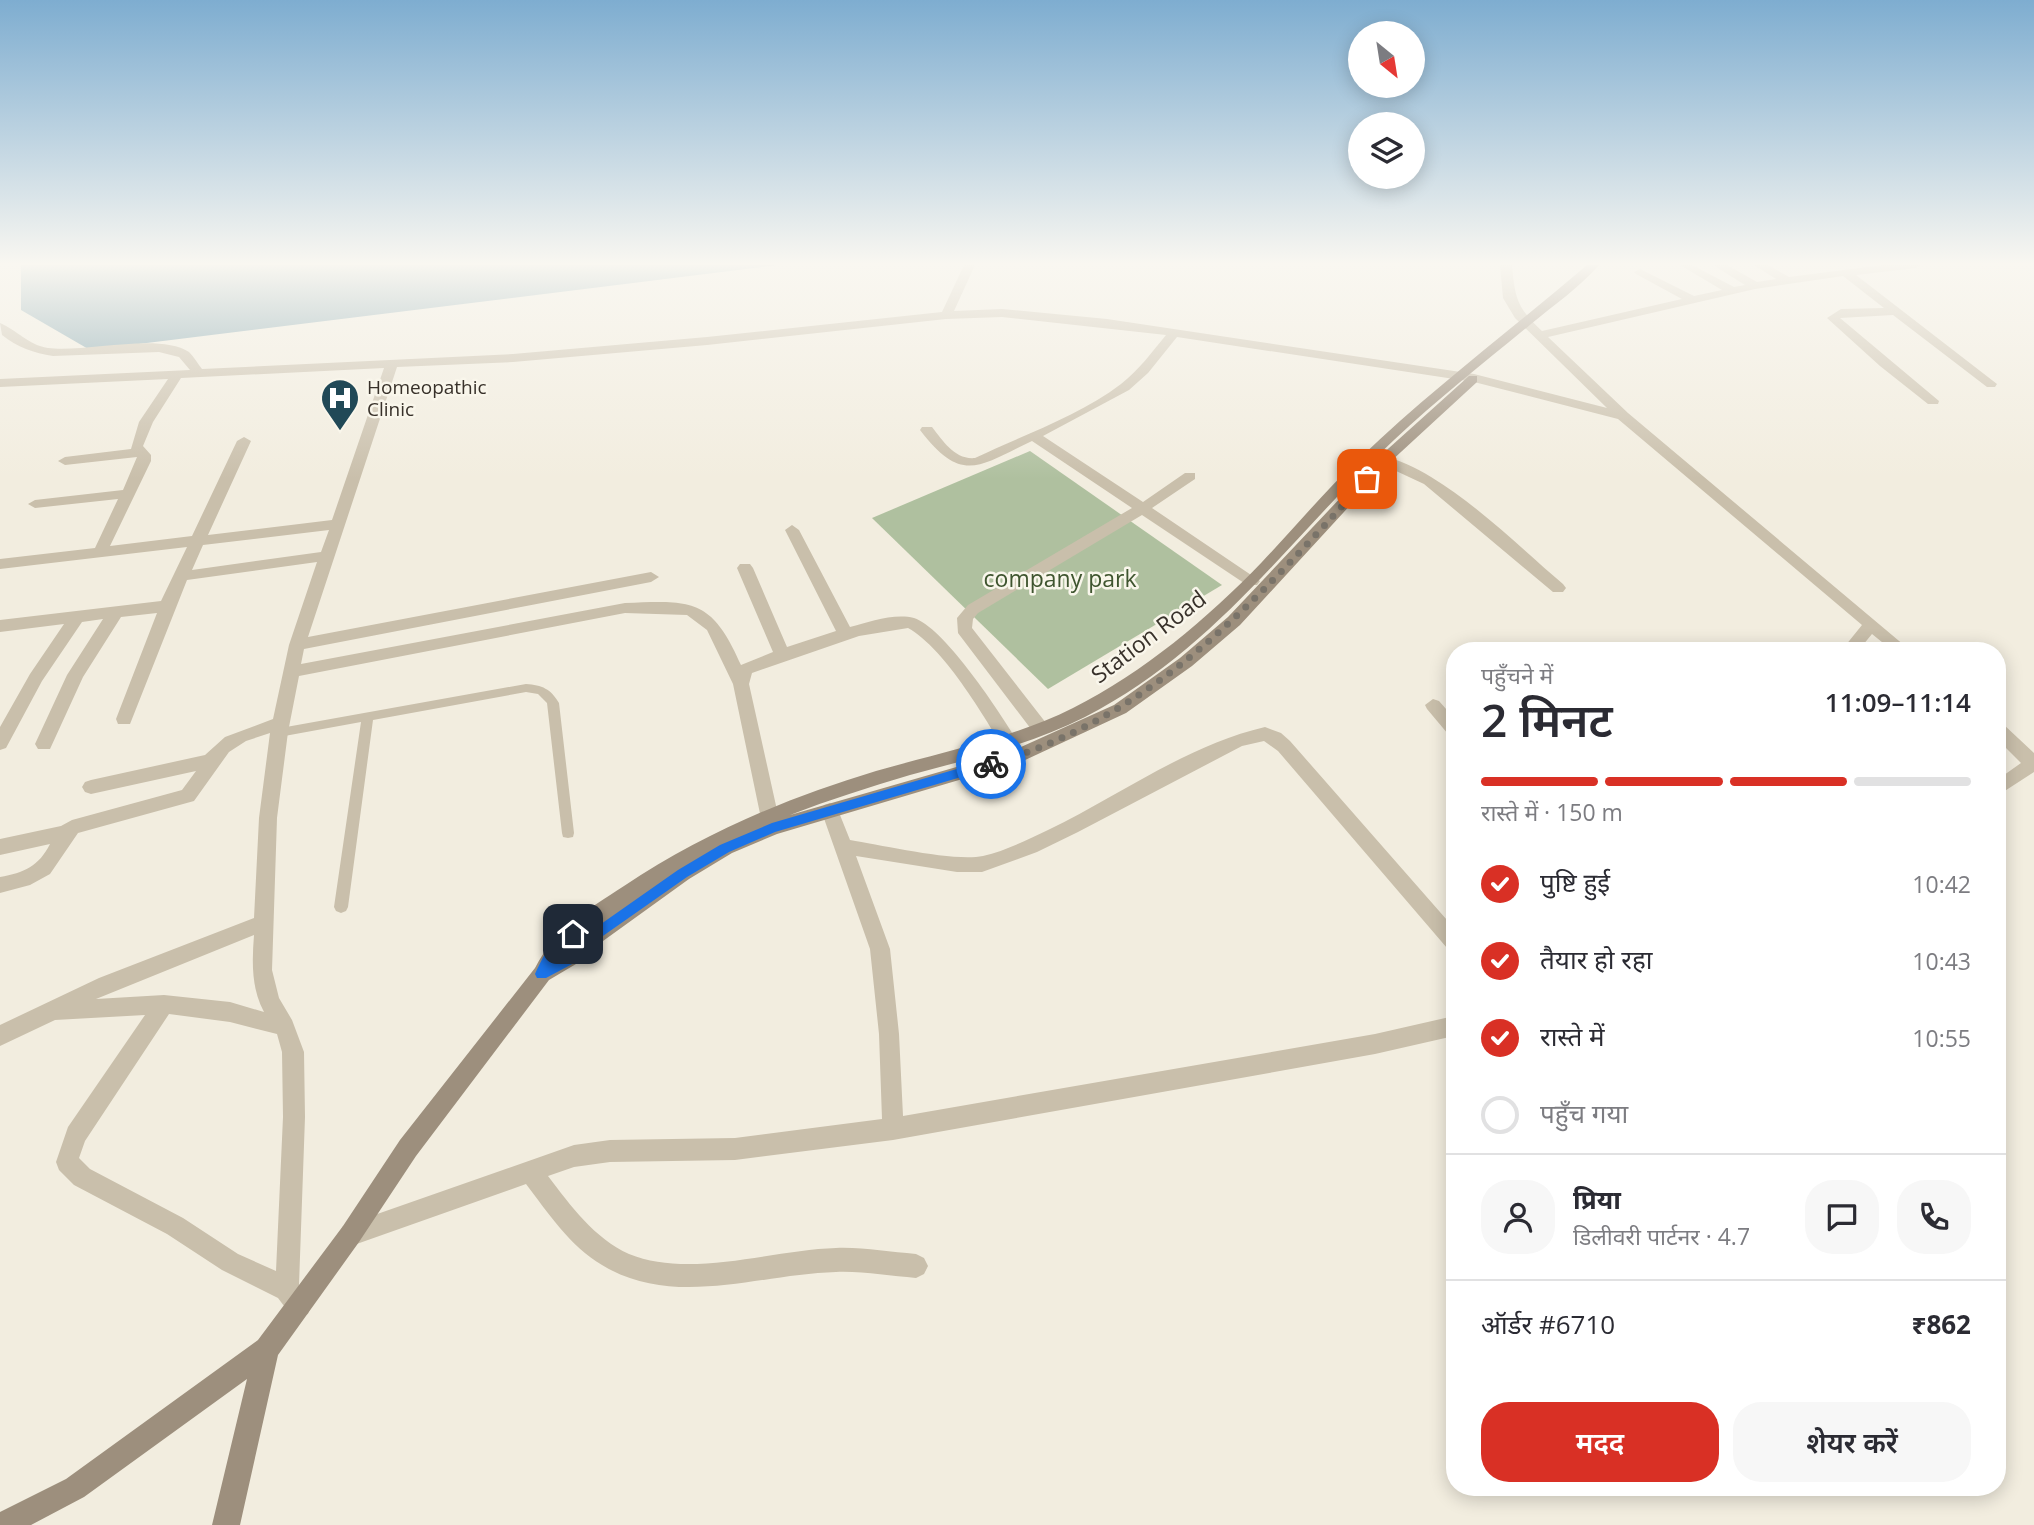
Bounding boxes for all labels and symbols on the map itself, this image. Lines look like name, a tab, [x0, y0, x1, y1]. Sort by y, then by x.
north arrow	[1348, 21, 1424, 98]
place label: Homeopathic Clinic	[367, 374, 487, 422]
hospital icon: Homeopathic Clinic	[319, 377, 361, 432]
pin	[1337, 449, 1397, 509]
park label: company park	[984, 562, 1136, 594]
street label: Station Road	[1084, 582, 1212, 690]
courier	[956, 729, 1026, 799]
pin	[543, 904, 603, 964]

